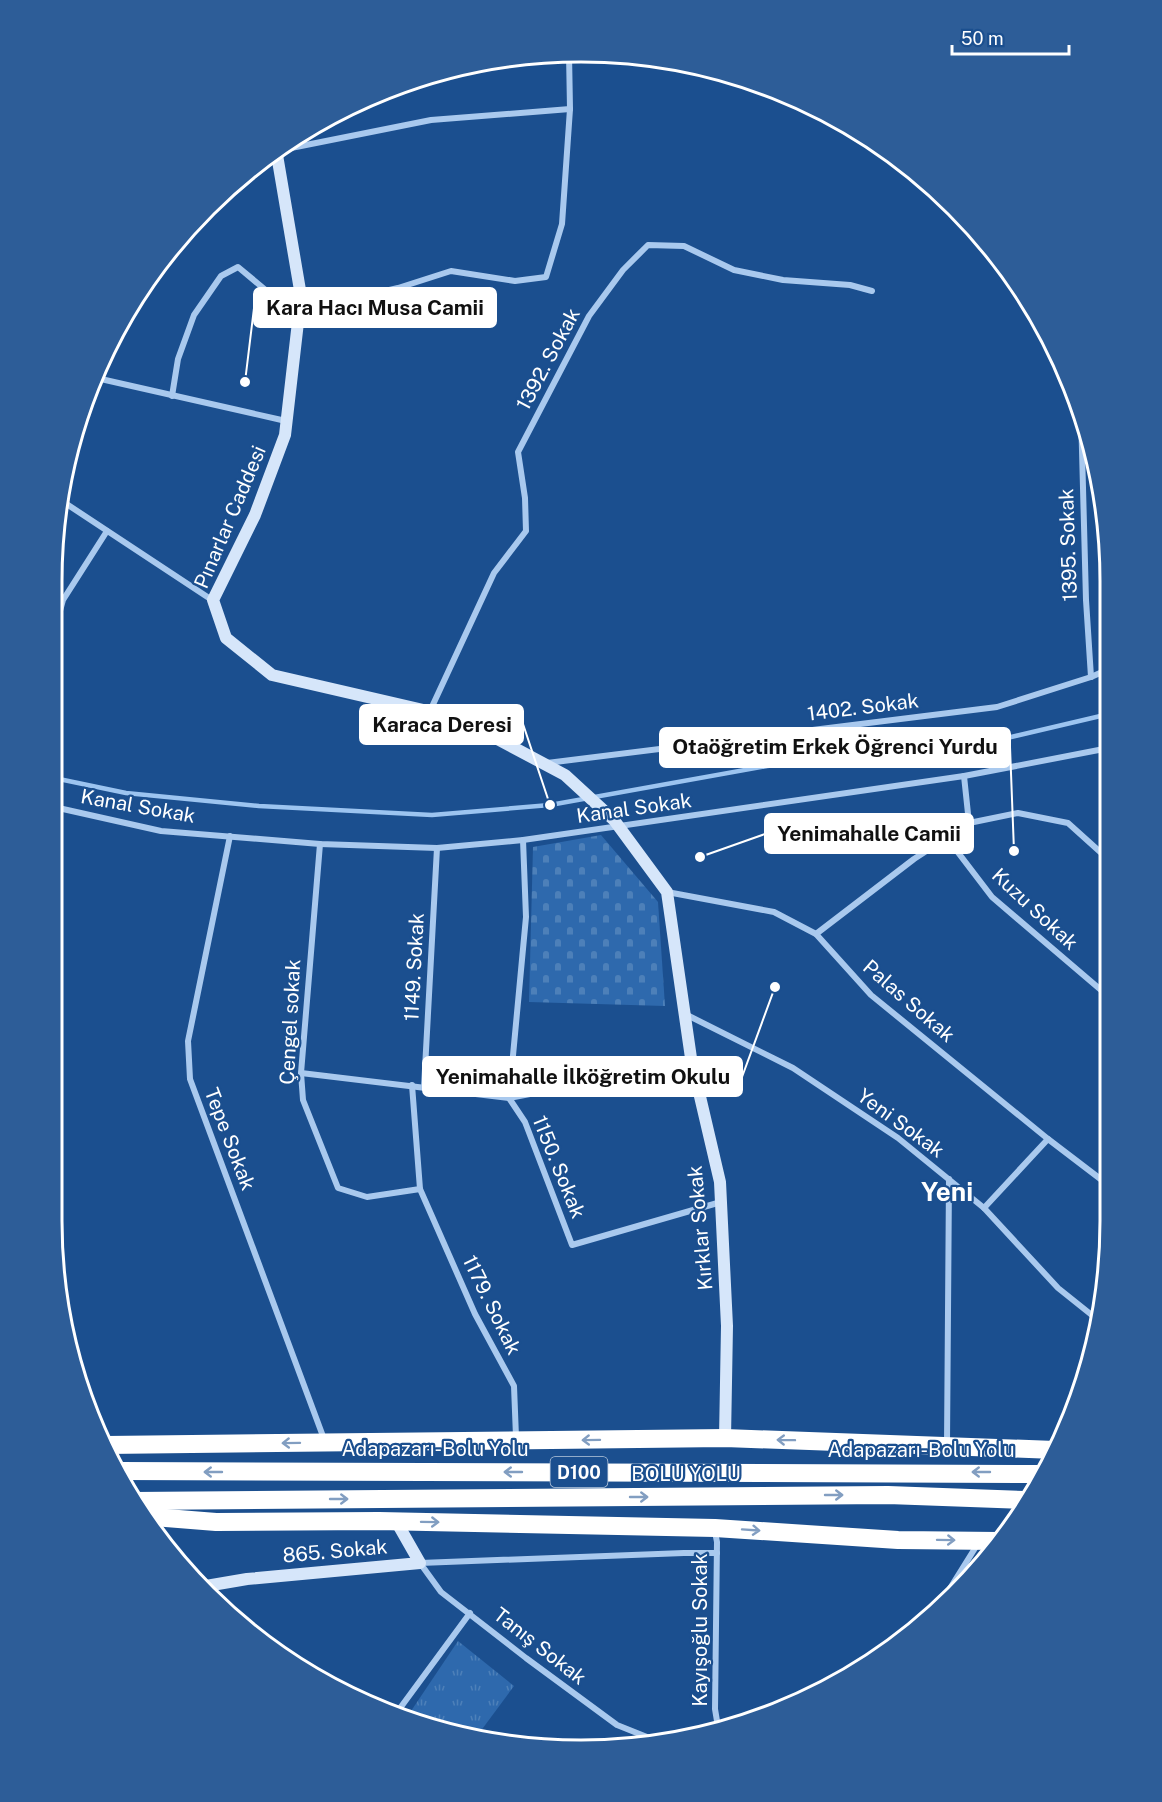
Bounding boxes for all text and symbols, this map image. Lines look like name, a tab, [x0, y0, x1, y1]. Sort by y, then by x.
scale bar	[952, 18, 1069, 56]
text: 50 m	[961, 28, 1004, 49]
callout: Kara Hacı Musa Camii	[254, 288, 496, 327]
text: Kara Hacı Musa Camii	[266, 295, 484, 320]
street label: 1392. Sokak	[511, 304, 585, 414]
street label: Pınarlar Caddesi	[189, 442, 271, 592]
street label: 1395. Sokak	[1054, 488, 1082, 602]
street label: 1402. Sokak	[806, 688, 920, 726]
callout: Karaca Deresi	[360, 705, 523, 744]
text: Karaca Deresi	[372, 712, 512, 737]
callout: Otaöğretim Erkek Öğrenci Yurdu	[660, 728, 1010, 767]
text: Otaöğretim Erkek Öğrenci Yurdu	[672, 734, 998, 759]
street label: Kanal Sokak	[79, 784, 197, 828]
street label: Kanal Sokak	[575, 788, 693, 828]
callout: Yenimahalle Camii	[765, 814, 973, 853]
text: Yenimahalle Camii	[777, 821, 961, 846]
street label: Kuzu Sokak	[987, 863, 1083, 955]
street label: 1149. Sokak	[399, 912, 429, 1022]
street label: Palas Sokak	[858, 955, 960, 1047]
street label: Çengel sokak	[275, 959, 305, 1085]
callout: Yenimahalle İlköğretim Okulu	[423, 1057, 742, 1096]
text: Yenimahalle İlköğretim Okulu	[436, 1064, 730, 1089]
street label: Yeni Sokak	[853, 1083, 949, 1163]
street label: Tepe Sokak	[199, 1084, 261, 1194]
street label: 1150. Sokak	[528, 1112, 590, 1222]
street label: Kırklar Sokak	[683, 1165, 717, 1291]
district label: Yeni	[921, 1176, 973, 1207]
street label: 1179. Sokak	[458, 1251, 526, 1359]
one-way arrow	[582, 1434, 602, 1446]
one-way arrow	[777, 1434, 797, 1446]
one-way arrow	[282, 1437, 302, 1449]
street label: Adapazarı-Bolu Yolu	[341, 1437, 529, 1461]
street label: Adapazarı-Bolu Yolu	[827, 1438, 1015, 1462]
road number: D100	[550, 1457, 608, 1487]
street label: BOLU YOLU	[631, 1462, 741, 1486]
one-way arrow	[204, 1466, 224, 1478]
one-way arrow	[504, 1466, 524, 1478]
one-way arrow	[972, 1466, 992, 1478]
one-way arrow	[823, 1489, 843, 1501]
one-way arrow	[628, 1491, 648, 1502]
one-way arrow	[328, 1493, 348, 1505]
one-way arrow	[420, 1516, 440, 1528]
one-way arrow	[741, 1525, 761, 1536]
street label: 865. Sokak	[282, 1534, 388, 1568]
one-way arrow	[935, 1535, 955, 1546]
street label: Kayışoğlu Sokak	[688, 1553, 712, 1707]
street label: Tanış Sokak	[489, 1602, 591, 1690]

